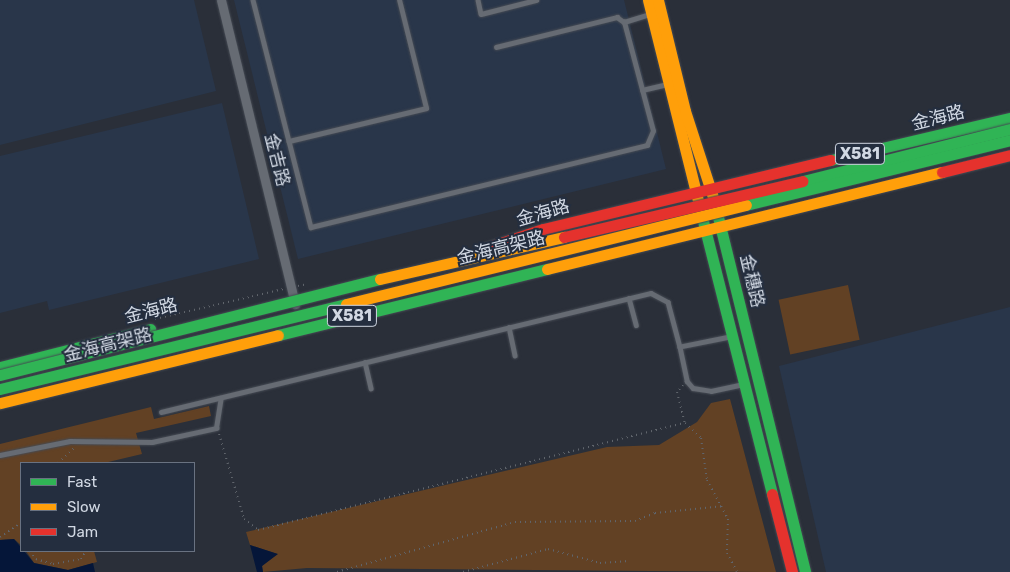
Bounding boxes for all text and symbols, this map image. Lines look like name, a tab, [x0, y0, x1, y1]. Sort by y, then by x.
street label: 金海路	[909, 101, 967, 135]
street label: 金吉路	[260, 131, 294, 189]
road number: X581	[834, 140, 886, 168]
street label: 金海路	[514, 195, 572, 231]
street label: 金海高架路	[455, 227, 547, 269]
street label: 金穗路	[735, 252, 769, 310]
street label: 金海路	[122, 294, 180, 328]
road number: X581	[326, 302, 378, 330]
street label: 金海高架路	[62, 324, 154, 366]
legend	[20, 462, 195, 552]
text: Fast	[67, 473, 97, 491]
text: Slow	[67, 498, 100, 516]
text: Jam	[67, 523, 98, 541]

